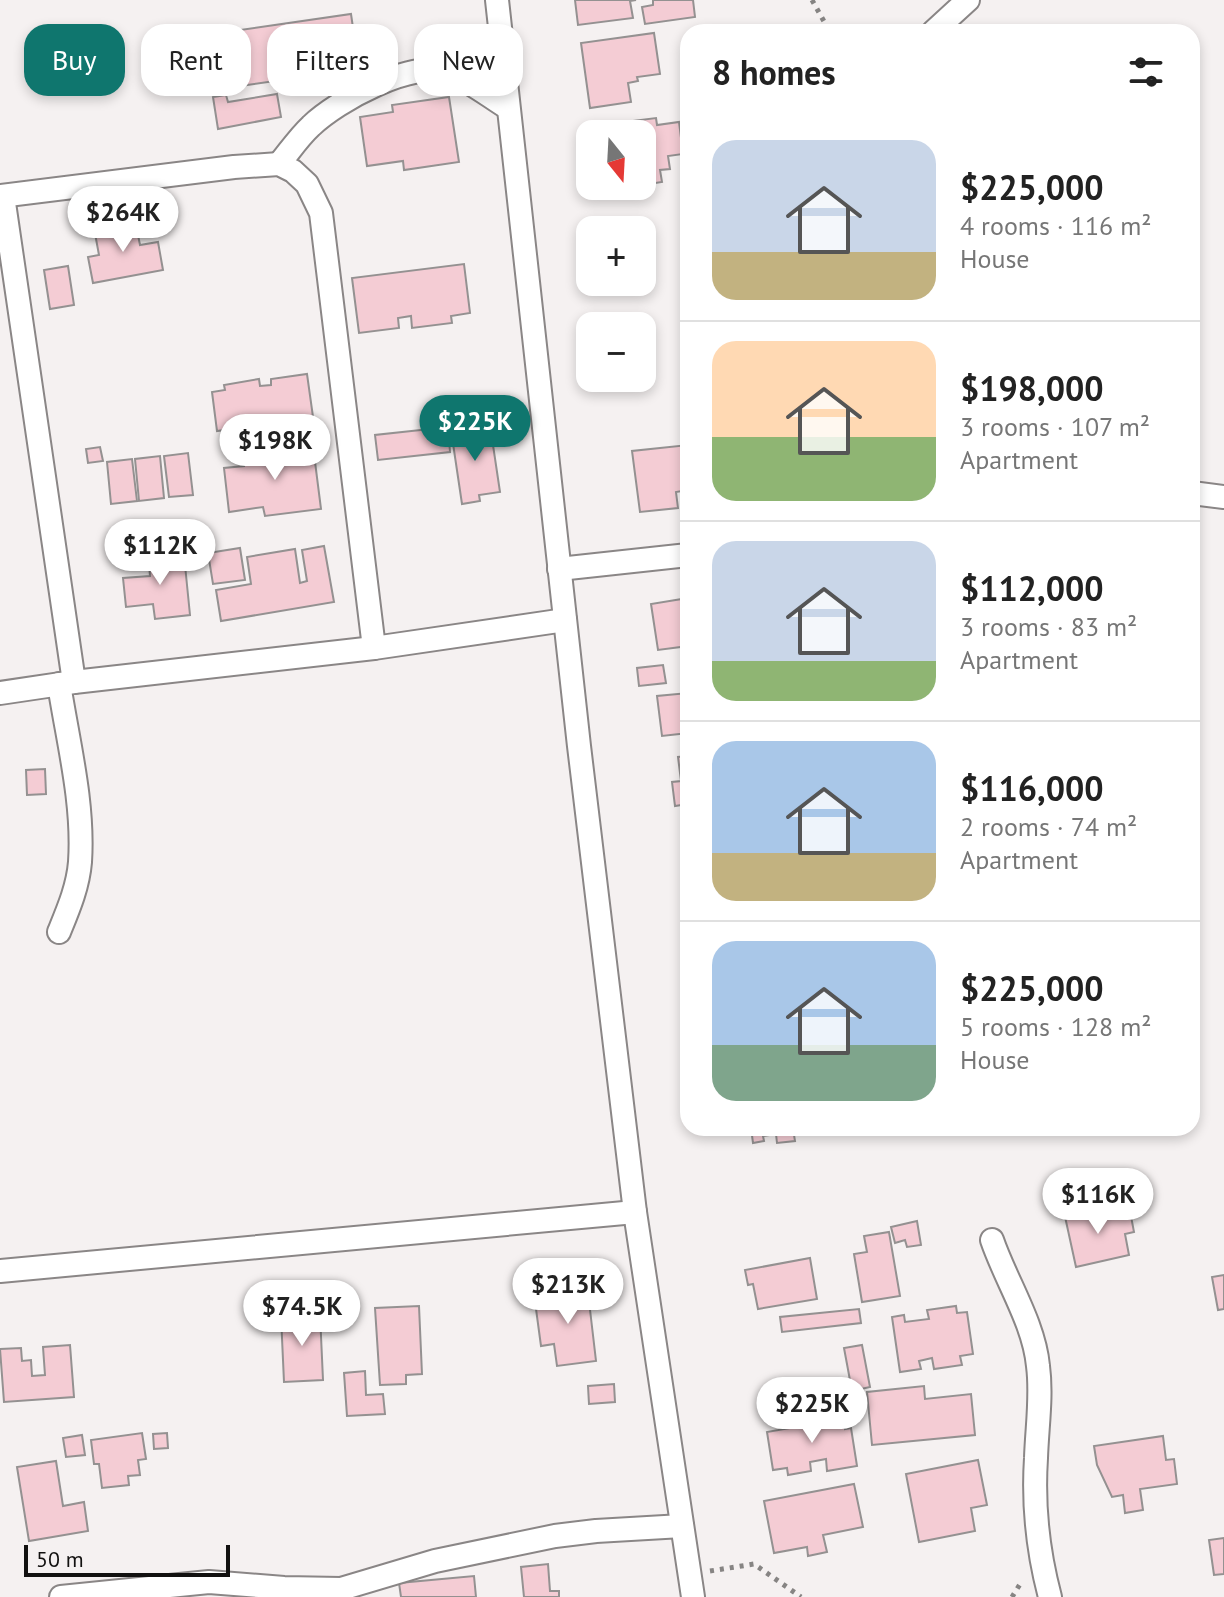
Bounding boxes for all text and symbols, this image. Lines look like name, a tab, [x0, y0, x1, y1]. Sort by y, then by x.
chip: Buy	[24, 24, 125, 96]
chip: Rent	[141, 24, 251, 96]
chip: Filters	[267, 24, 398, 96]
chip: New	[414, 24, 523, 96]
text: 8 homes	[712, 50, 836, 94]
icon: filters	[1124, 50, 1168, 94]
north arrow	[576, 120, 656, 200]
map controls	[576, 120, 656, 392]
text: $225,000	[960, 165, 1104, 209]
icon: home	[776, 172, 872, 268]
pin: $264K	[67, 186, 179, 254]
text: $264K	[85, 195, 161, 228]
text: 4 rooms · 116 m²	[960, 209, 1152, 242]
button: +	[576, 216, 656, 296]
text: House	[960, 242, 1030, 275]
button: −	[576, 312, 656, 392]
text: $198,000	[960, 366, 1104, 410]
icon: home	[776, 373, 872, 469]
pin: $225K	[419, 395, 531, 463]
text: $225K	[437, 404, 513, 437]
text: 3 rooms · 107 m²	[960, 410, 1150, 443]
pin: $198K	[219, 414, 331, 482]
text: $198K	[237, 423, 313, 456]
text: Apartment	[960, 443, 1078, 476]
pin: $112K	[104, 519, 216, 587]
text: $112K	[122, 528, 198, 561]
text: $112,000	[960, 566, 1104, 610]
icon: home	[776, 573, 872, 669]
text: 3 rooms · 83 m²	[960, 610, 1137, 643]
text: Apartment	[960, 643, 1078, 676]
text: $116,000	[960, 766, 1104, 810]
icon: home	[776, 773, 872, 869]
text: 2 rooms · 74 m²	[960, 810, 1137, 843]
text: Apartment	[960, 843, 1078, 876]
text: $225,000	[960, 966, 1104, 1010]
icon: home	[776, 973, 872, 1069]
text: 5 rooms · 128 m²	[960, 1010, 1152, 1043]
text: House	[960, 1043, 1030, 1076]
pin: $116K	[1042, 1168, 1154, 1236]
text: $116K	[1060, 1177, 1136, 1210]
pin: $213K	[512, 1258, 624, 1326]
text: $213K	[530, 1267, 606, 1300]
pin: $74.5K	[237, 1280, 367, 1348]
text: $74.5K	[261, 1289, 343, 1322]
pin: $225K	[756, 1377, 868, 1445]
text: $225K	[774, 1386, 850, 1419]
scale bar	[24, 1541, 230, 1577]
text: 50 m	[36, 1545, 84, 1573]

